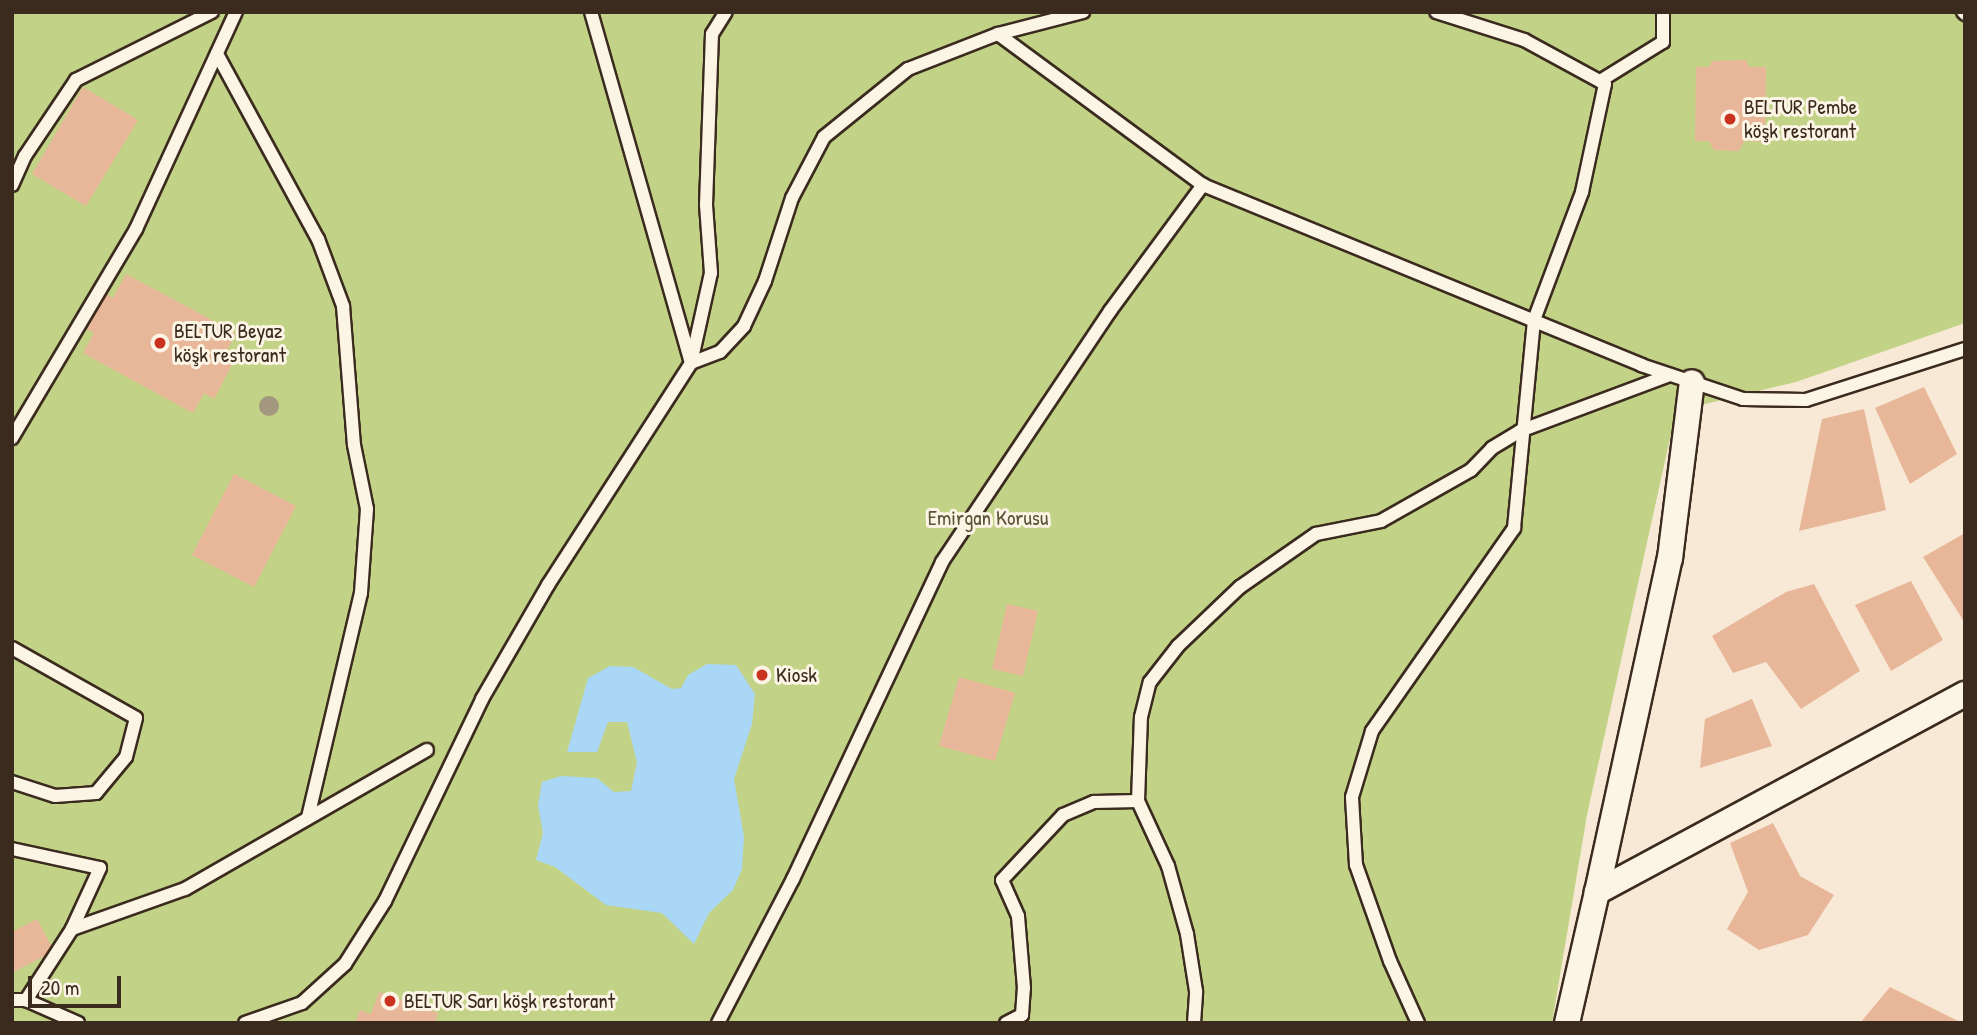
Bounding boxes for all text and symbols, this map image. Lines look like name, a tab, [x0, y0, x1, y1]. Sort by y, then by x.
place label: BELTUR Pembe köşk restorant	[1744, 94, 1857, 144]
marker: BELTUR Pembe köşk restorant	[1722, 111, 1738, 127]
place label: BELTUR Beyaz köşk restorant	[174, 318, 286, 368]
marker: BELTUR Beyaz köşk restorant	[152, 335, 168, 351]
park label: Emirgan Korusu	[928, 505, 1048, 531]
place label: Kiosk	[776, 662, 817, 688]
marker: Kiosk	[754, 667, 770, 683]
scale bar	[32, 962, 124, 1006]
text: 20 m	[41, 973, 79, 1002]
place label: BELTUR Sarı köşk restorant	[404, 988, 615, 1014]
marker: BELTUR Sarı köşk restorant	[382, 993, 398, 1009]

